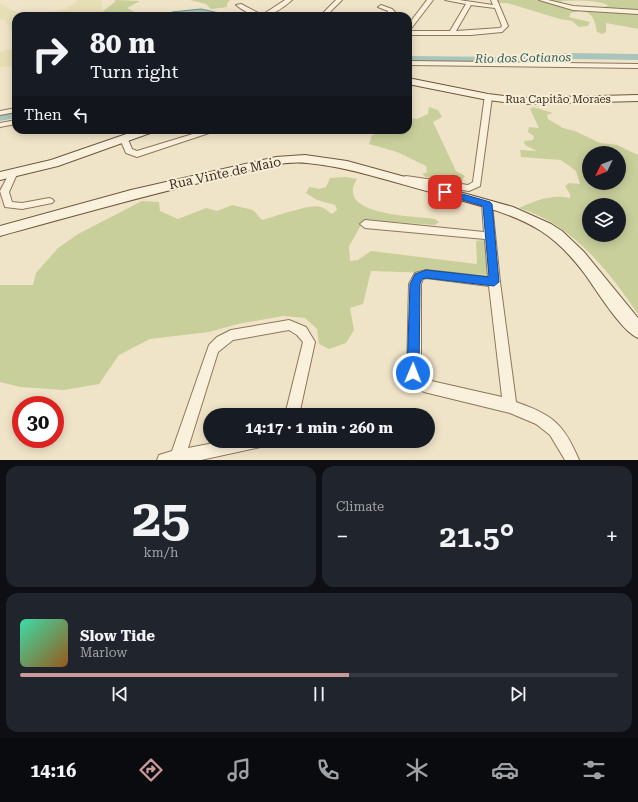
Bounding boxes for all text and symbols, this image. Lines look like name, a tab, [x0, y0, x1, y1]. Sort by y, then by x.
text: 80 m	[90, 27, 155, 60]
icon: right	[24, 28, 76, 80]
water label: Rio dos Cotianos	[474, 50, 572, 66]
text: Turn right	[90, 61, 178, 82]
street label: Rua Capitão Moraes	[505, 93, 611, 106]
icon: left	[70, 104, 92, 126]
text: Then	[24, 106, 62, 124]
north arrow	[582, 146, 626, 190]
map controls	[582, 146, 626, 242]
street label: Rua Vinte de Maio	[168, 154, 282, 192]
pin	[428, 175, 462, 209]
icon: arrive	[434, 181, 456, 203]
button: layers	[582, 198, 626, 242]
position arrow	[392, 352, 434, 394]
speed limit sign: 30	[12, 396, 64, 448]
text: 14:17 · 1 min · 260 m	[245, 419, 393, 437]
text: 25	[132, 488, 190, 549]
text: Climate	[336, 499, 384, 514]
text: 21.5°	[440, 519, 514, 554]
text: −	[336, 524, 348, 549]
text: +	[606, 524, 618, 549]
text: km/h	[144, 545, 178, 560]
text: Slow Tide	[80, 627, 155, 645]
text: Marlow	[80, 645, 127, 660]
icon: previous	[109, 683, 131, 705]
icon: pause	[308, 683, 330, 705]
icon: next	[507, 683, 529, 705]
icon: directions	[137, 756, 165, 784]
icon: music	[225, 756, 253, 784]
icon: phone	[314, 756, 342, 784]
icon: climate	[403, 756, 431, 784]
icon: car	[491, 756, 519, 784]
icon: filters	[580, 756, 608, 784]
text: 14:16	[30, 760, 76, 781]

